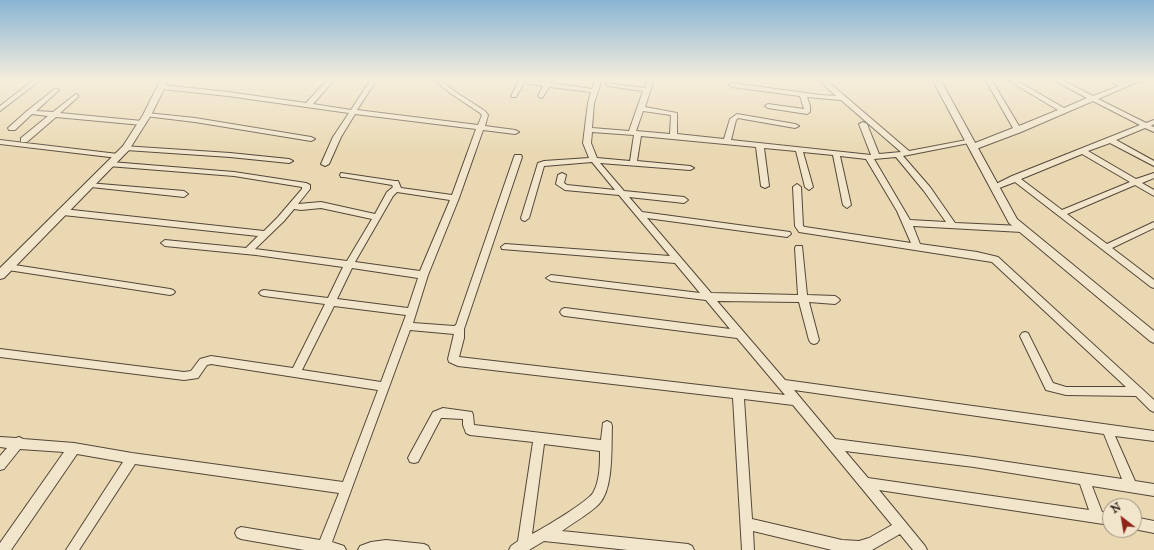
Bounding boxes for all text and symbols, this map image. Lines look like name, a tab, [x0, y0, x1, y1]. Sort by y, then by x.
north arrow	[1102, 498, 1142, 538]
text: N	[1109, 500, 1123, 516]

